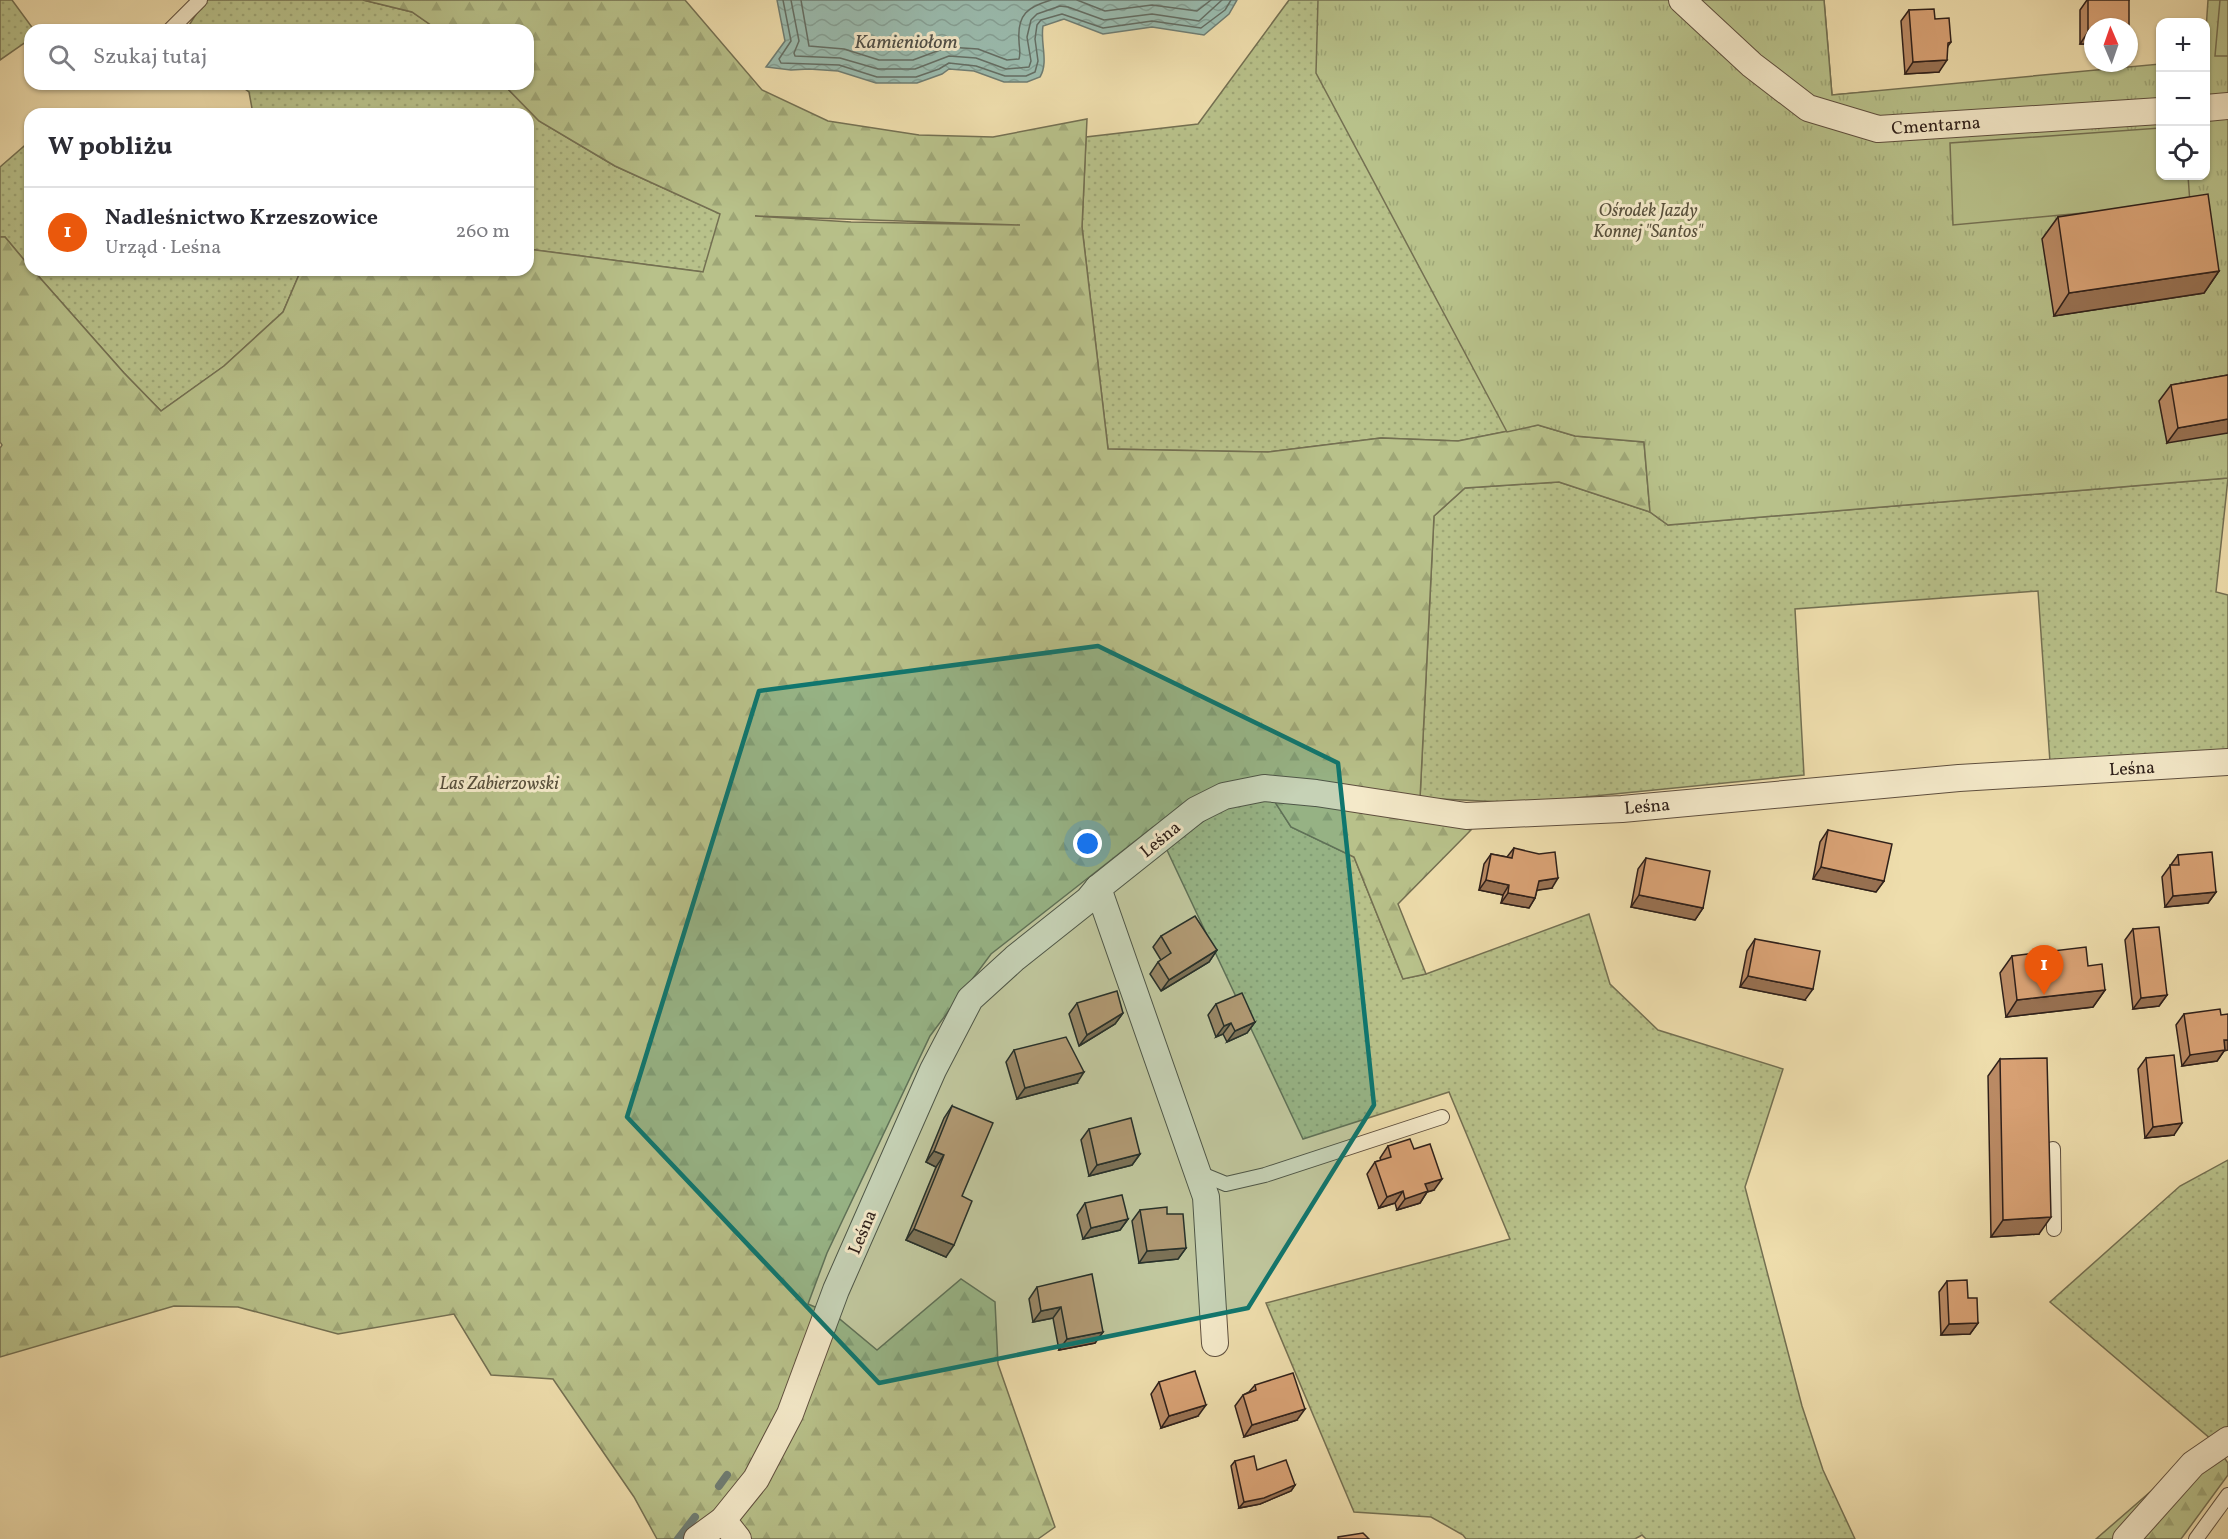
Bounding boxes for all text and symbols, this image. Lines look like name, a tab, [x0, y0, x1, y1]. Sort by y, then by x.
north arrow	[2084, 18, 2138, 72]
map controls	[2156, 18, 2210, 180]
button: +	[2156, 18, 2210, 72]
search box	[24, 24, 534, 90]
water label: Kamieniołom	[854, 29, 958, 57]
icon: search	[45, 41, 78, 74]
text: Szukaj tutaj	[93, 42, 207, 73]
button: −	[2156, 72, 2210, 126]
street label: Cmentarna	[1891, 111, 1982, 142]
button: locate	[2156, 126, 2210, 180]
text: W pobliżu	[48, 129, 172, 165]
park label: Ośrodek Jazdy Konnej "Santos"	[1593, 199, 1704, 245]
text: Nadleśnictwo Krzeszowice	[105, 203, 378, 234]
text: 1	[63, 218, 72, 246]
text: 260 m	[455, 218, 510, 246]
text: Urząd · Leśna	[105, 234, 221, 262]
street label: Leśna	[2108, 756, 2156, 783]
park label: Las Zabierzowski	[439, 772, 559, 797]
street label: Leśna	[1623, 793, 1671, 822]
street label: Leśna	[1135, 816, 1187, 864]
your location	[1073, 829, 1102, 858]
pin: 1	[2024, 946, 2064, 995]
street label: Leśna	[843, 1206, 884, 1259]

